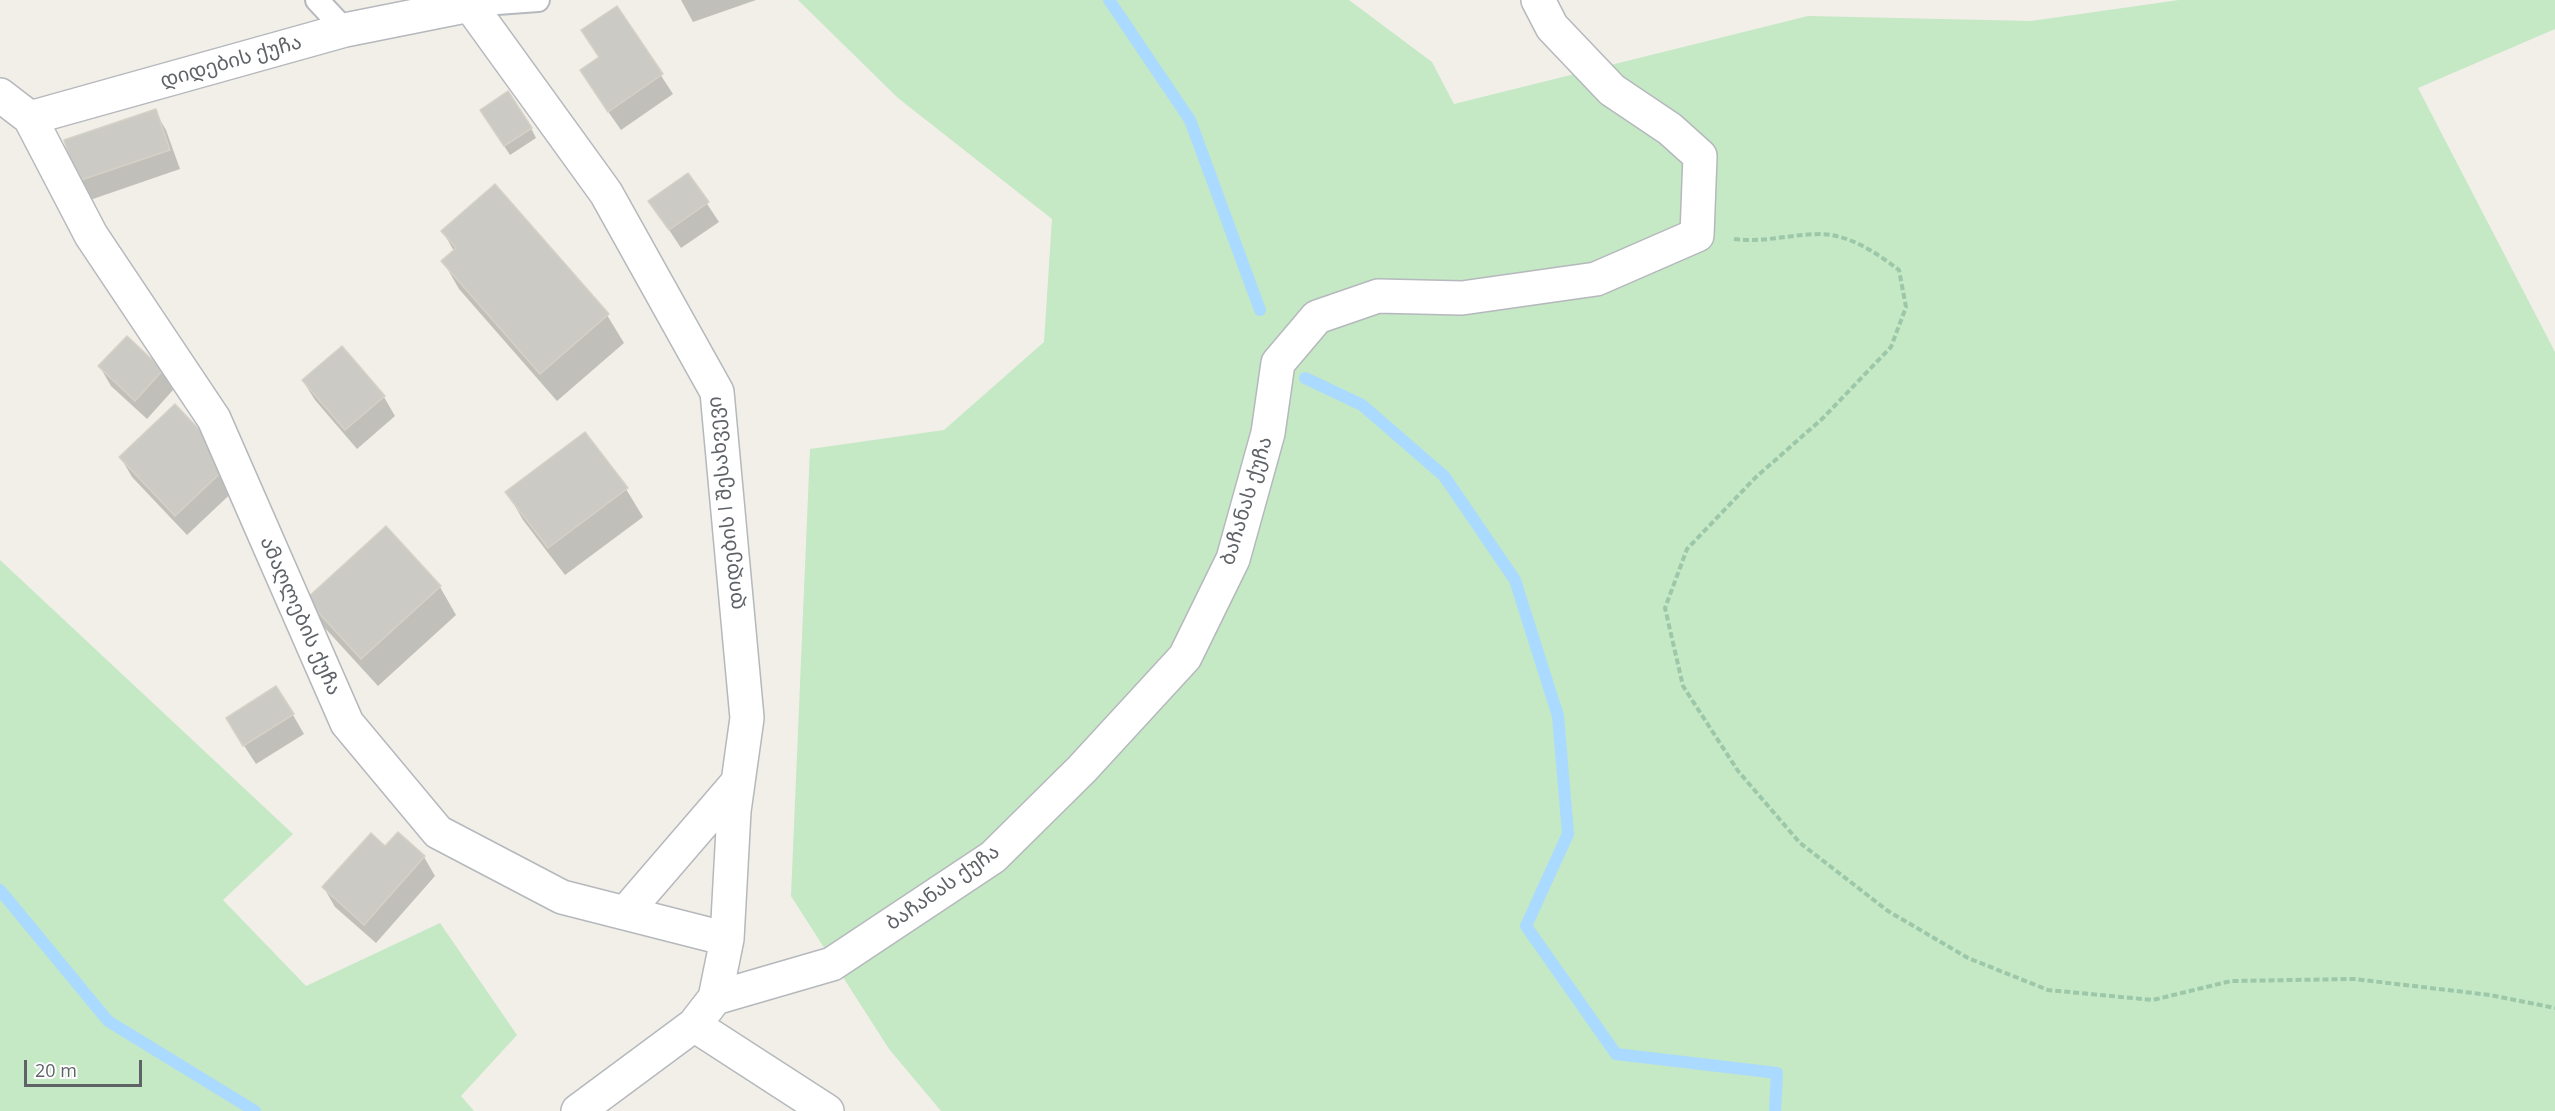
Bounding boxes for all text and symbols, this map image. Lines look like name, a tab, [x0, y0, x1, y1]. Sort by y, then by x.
street label: დიდების ქუჩა	[158, 30, 304, 94]
street label: დიდების I შესახვევი	[703, 395, 749, 611]
street label: ბაჩანას ქუჩა	[1216, 434, 1278, 568]
street label: ამაღლების ქუჩა	[254, 533, 346, 699]
street label: ბაჩანას ქუჩა	[882, 840, 1004, 936]
scale bar	[27, 1048, 146, 1086]
text: 20 m	[35, 1058, 77, 1082]

